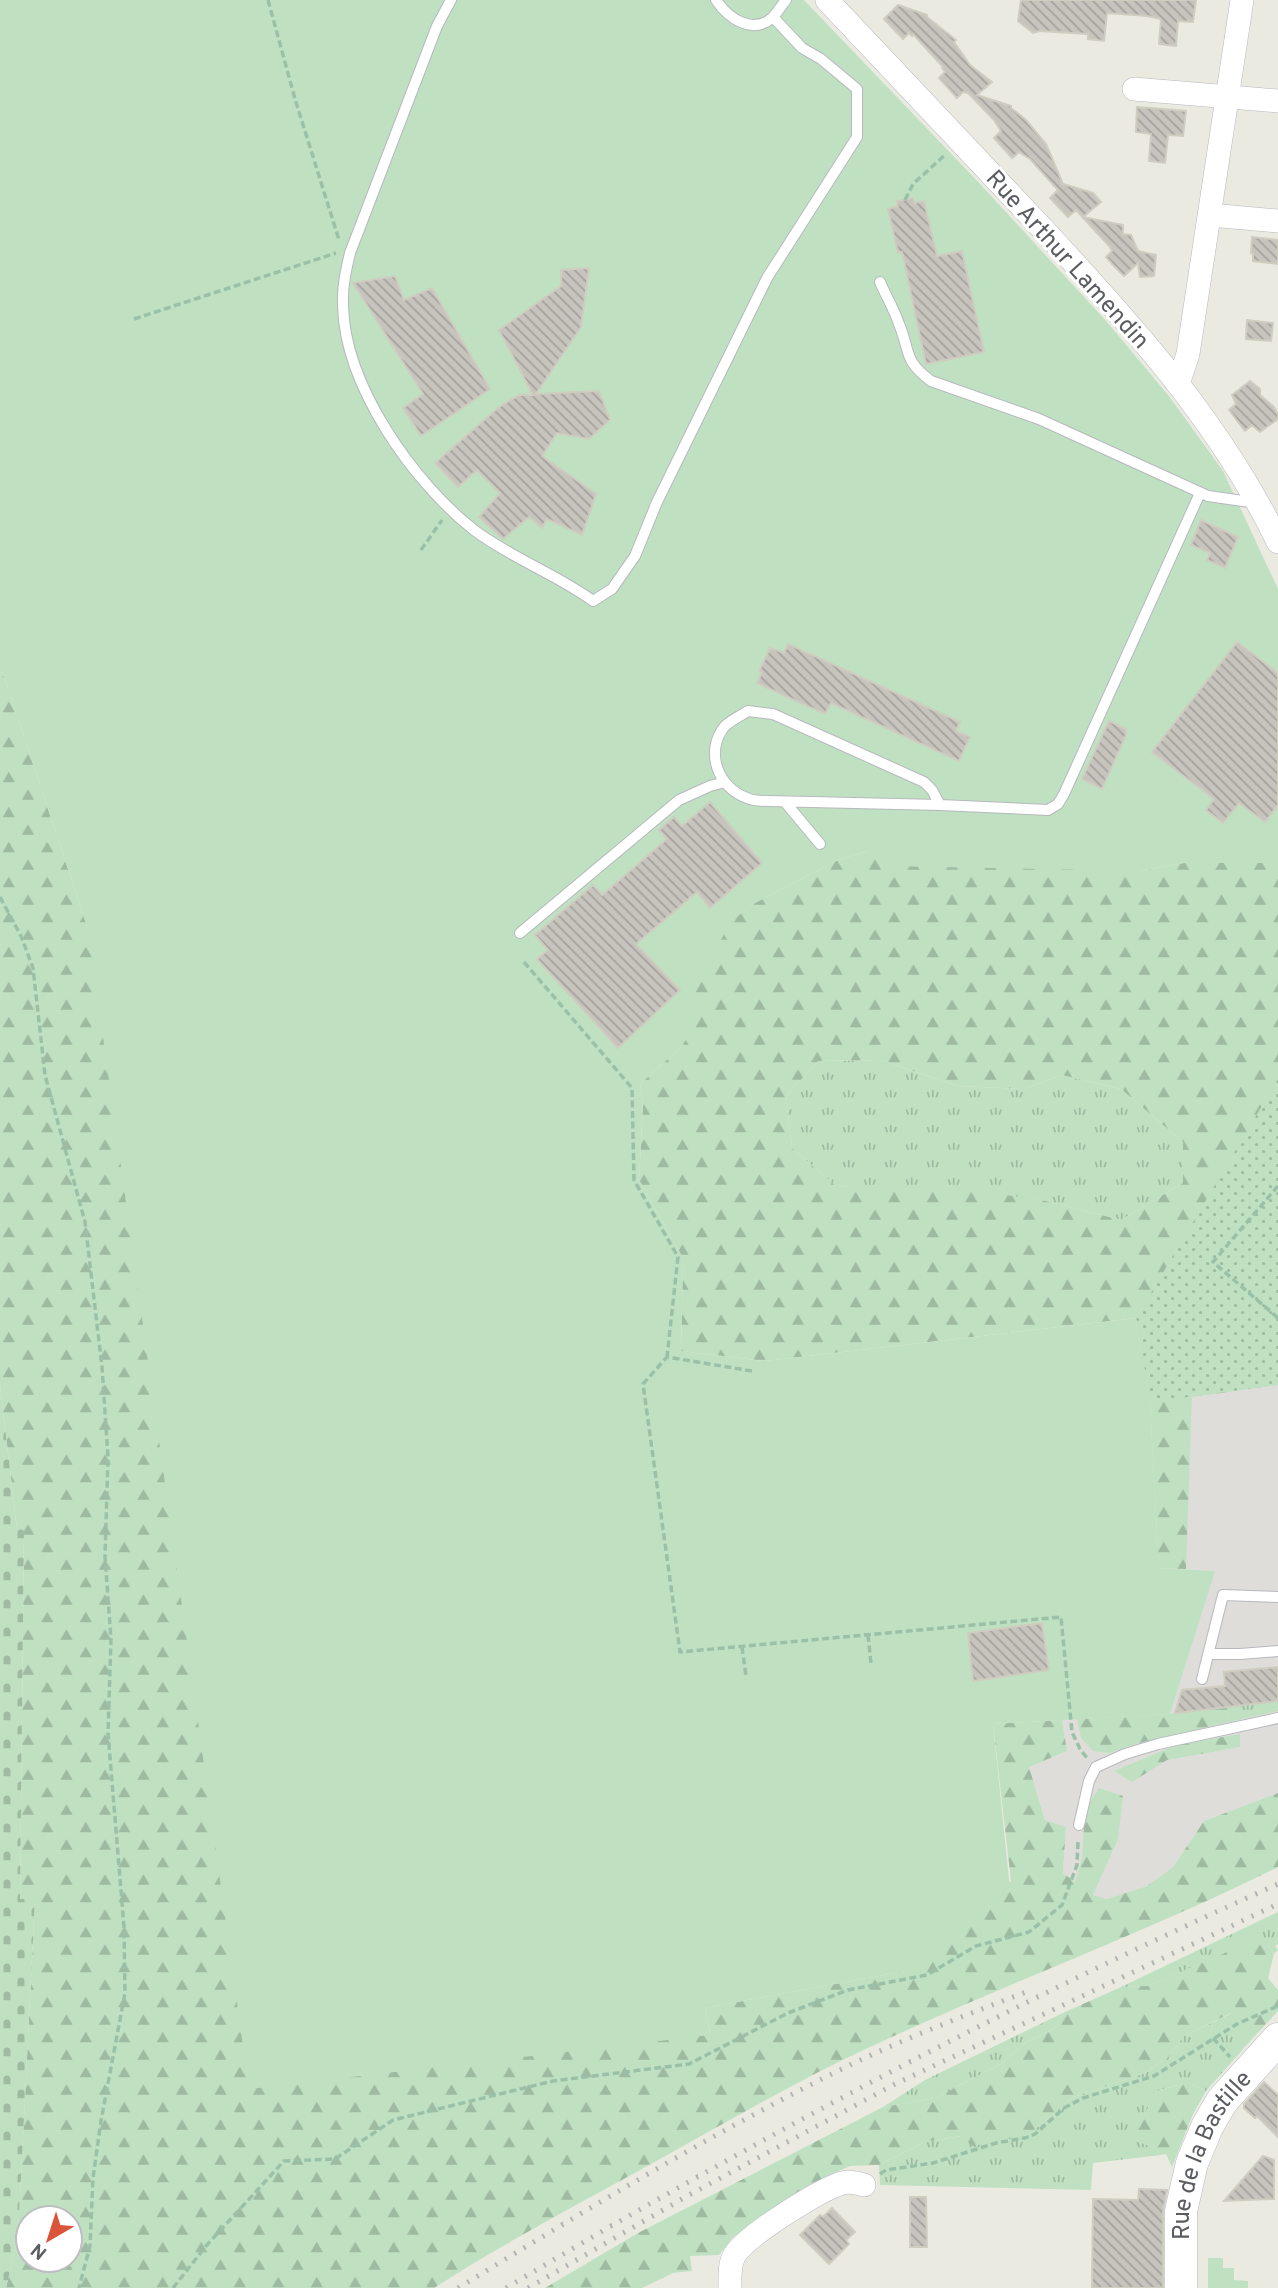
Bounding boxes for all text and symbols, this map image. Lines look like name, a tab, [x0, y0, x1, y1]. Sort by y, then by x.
street label: Rue Arthur Lamendin	[978, 165, 1155, 356]
street label: Rue de la Bastille	[1168, 2065, 1259, 2240]
north arrow	[14, 2204, 84, 2274]
text: N	[27, 2237, 52, 2264]

